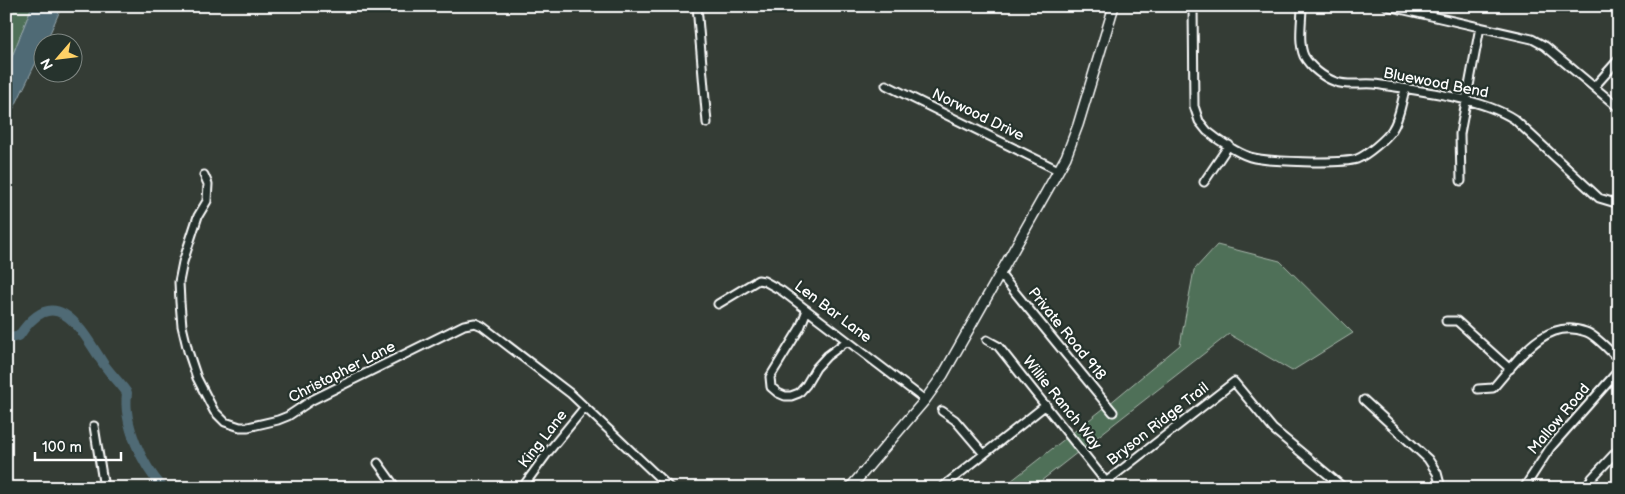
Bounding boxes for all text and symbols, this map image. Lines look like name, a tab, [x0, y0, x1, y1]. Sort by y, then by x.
north arrow	[32, 32, 82, 82]
text: N	[37, 55, 57, 73]
street label: Bluewood Bend	[1382, 63, 1490, 103]
street label: Norwood Drive	[929, 85, 1027, 146]
street label: Len Bar Lane	[791, 277, 875, 347]
street label: Private Road 918	[1024, 284, 1110, 384]
street label: Christopher Lane	[285, 337, 399, 407]
street label: Willie Ranch Way	[1018, 352, 1106, 454]
street label: Bryson Ridge Trail	[1103, 378, 1213, 470]
street label: Mallow Road	[1524, 380, 1594, 458]
street label: King Lane	[514, 406, 572, 472]
scale bar	[35, 429, 121, 461]
text: 100 m	[42, 438, 82, 457]

